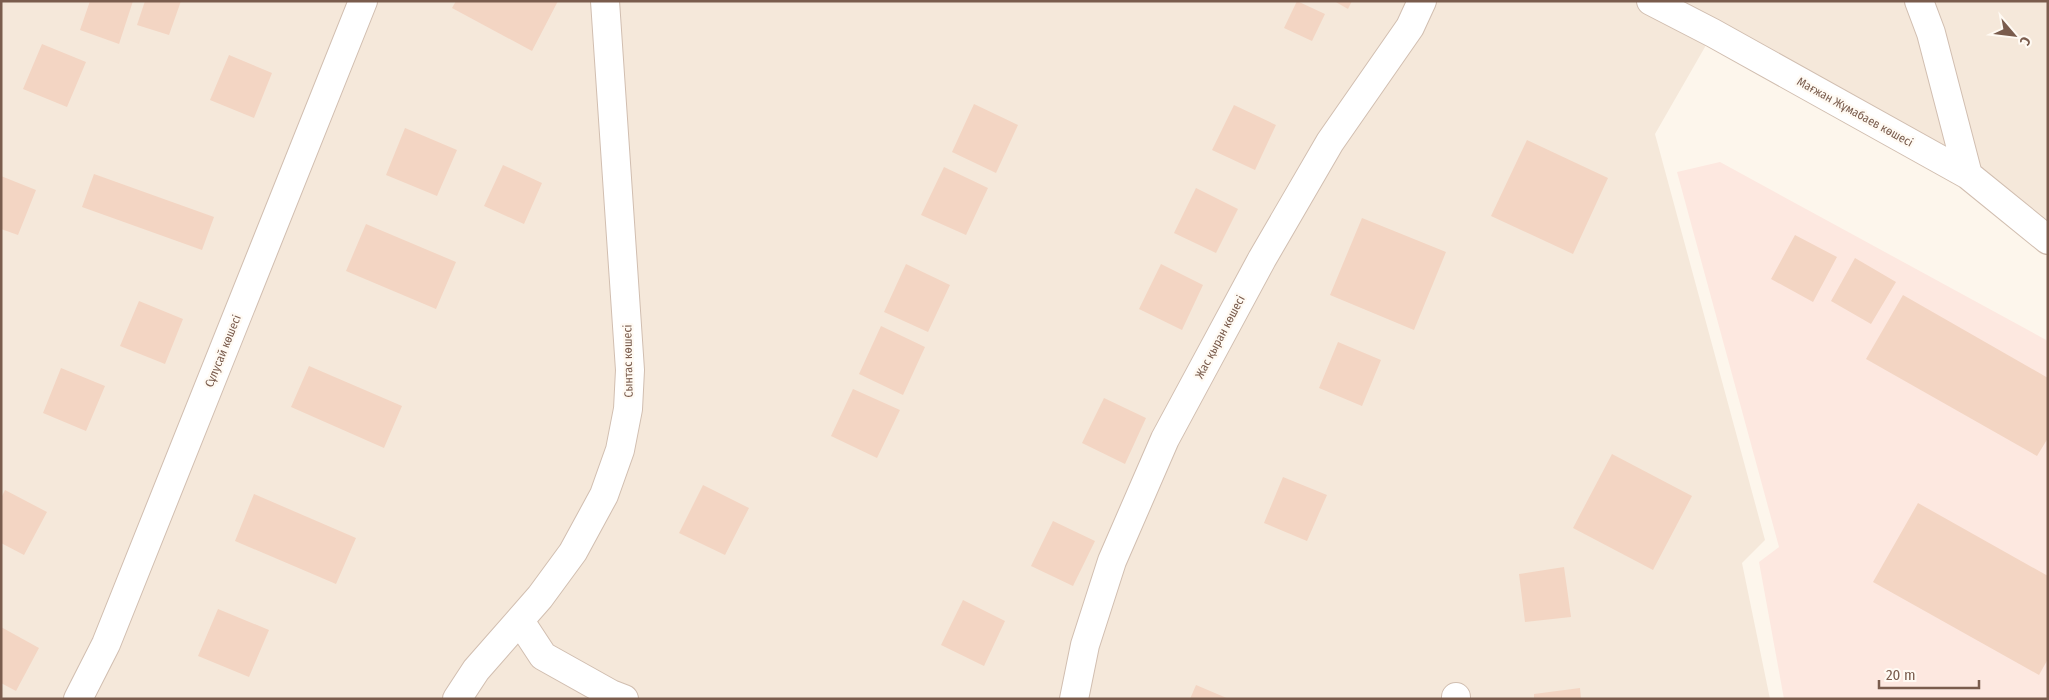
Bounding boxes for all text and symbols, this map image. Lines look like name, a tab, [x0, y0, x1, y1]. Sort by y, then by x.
north arrow	[1989, 10, 2039, 60]
text: С	[2015, 34, 2034, 49]
street label: Мағжан Жұмабаев көшесі	[1795, 74, 1915, 150]
street label: Жас қыран көшесі	[1192, 293, 1248, 381]
street label: Сұлусай көшесі	[202, 313, 244, 389]
street label: Сынтас көшесі	[620, 324, 636, 398]
scale bar	[1879, 658, 1979, 690]
text: 20 m	[1886, 666, 1916, 684]

